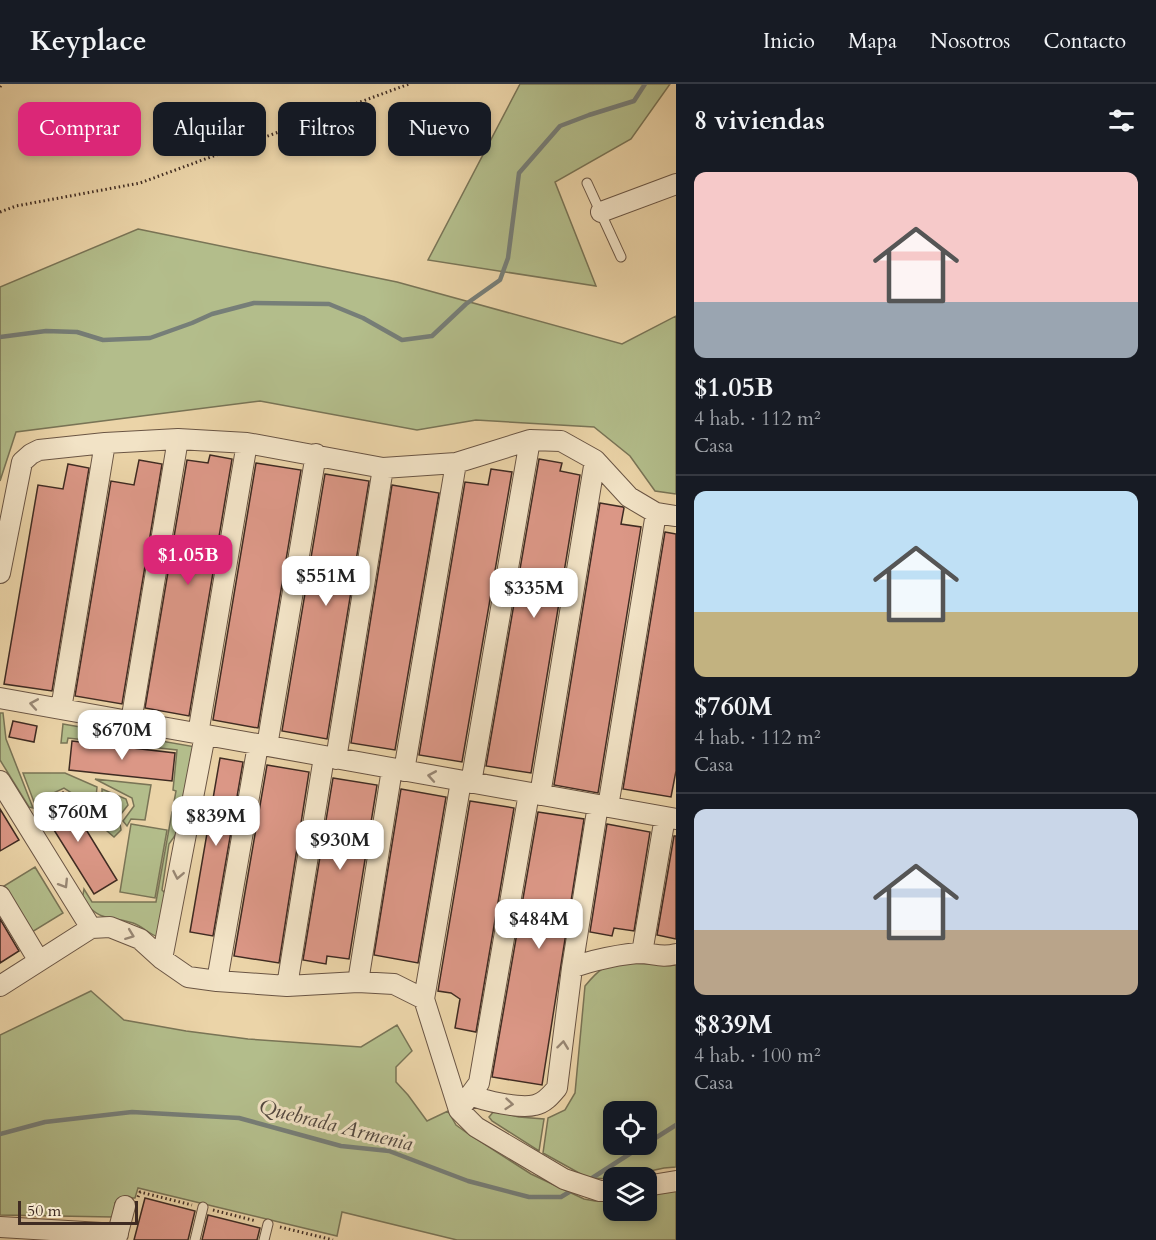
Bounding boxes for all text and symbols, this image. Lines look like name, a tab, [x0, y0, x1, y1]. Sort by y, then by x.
text: Keyplace	[30, 22, 147, 60]
text: Inicio	[763, 27, 815, 56]
text: Mapa	[848, 27, 897, 56]
text: Nosotros	[930, 27, 1010, 56]
text: Contacto	[1043, 27, 1126, 56]
chip: Comprar	[18, 102, 141, 156]
chip: Alquilar	[153, 102, 266, 156]
chip: Filtros	[278, 102, 376, 156]
chip: Nuevo	[388, 102, 491, 156]
text: 8 viviendas	[694, 103, 825, 138]
icon: filters	[1105, 104, 1138, 137]
icon: home	[862, 211, 970, 319]
text: $1.05B	[694, 370, 774, 405]
text: 4 hab. · 112 m²	[694, 405, 821, 432]
text: Casa	[694, 432, 733, 459]
icon: home	[862, 530, 970, 638]
pin: $1.05B	[139, 535, 237, 586]
text: $1.05B	[157, 541, 219, 568]
pin: $551M	[284, 556, 368, 607]
text: $551M	[296, 562, 356, 589]
pin: $335M	[492, 568, 576, 619]
text: $335M	[504, 574, 564, 601]
text: $760M	[694, 689, 773, 724]
one-way arrow	[29, 699, 38, 711]
pin: $670M	[80, 710, 164, 761]
text: $670M	[92, 716, 152, 743]
text: 4 hab. · 112 m²	[694, 724, 821, 751]
text: Casa	[694, 751, 733, 778]
one-way arrow	[428, 770, 438, 783]
pin: $760M	[36, 792, 120, 843]
pin: $839M	[174, 796, 258, 847]
text: $760M	[48, 798, 108, 825]
text: $839M	[186, 802, 246, 829]
pin: $930M	[298, 820, 382, 871]
text: $930M	[310, 826, 370, 853]
icon: home	[862, 848, 970, 956]
one-way arrow	[172, 870, 185, 880]
one-way arrow	[56, 878, 68, 888]
pin: $484M	[497, 899, 581, 950]
text: $484M	[509, 905, 569, 932]
one-way arrow	[124, 928, 135, 940]
text: $839M	[694, 1007, 773, 1042]
one-way arrow	[556, 1040, 568, 1049]
text: 4 hab. · 100 m²	[694, 1042, 821, 1069]
text: Casa	[694, 1069, 733, 1096]
water label: Quebrada Armenia	[256, 1092, 416, 1159]
one-way arrow	[505, 1097, 514, 1110]
map controls	[603, 1101, 657, 1221]
button: locate	[603, 1101, 657, 1155]
button: layers	[603, 1167, 657, 1221]
scale bar	[18, 1198, 138, 1226]
text: 50 m	[27, 1200, 61, 1222]

